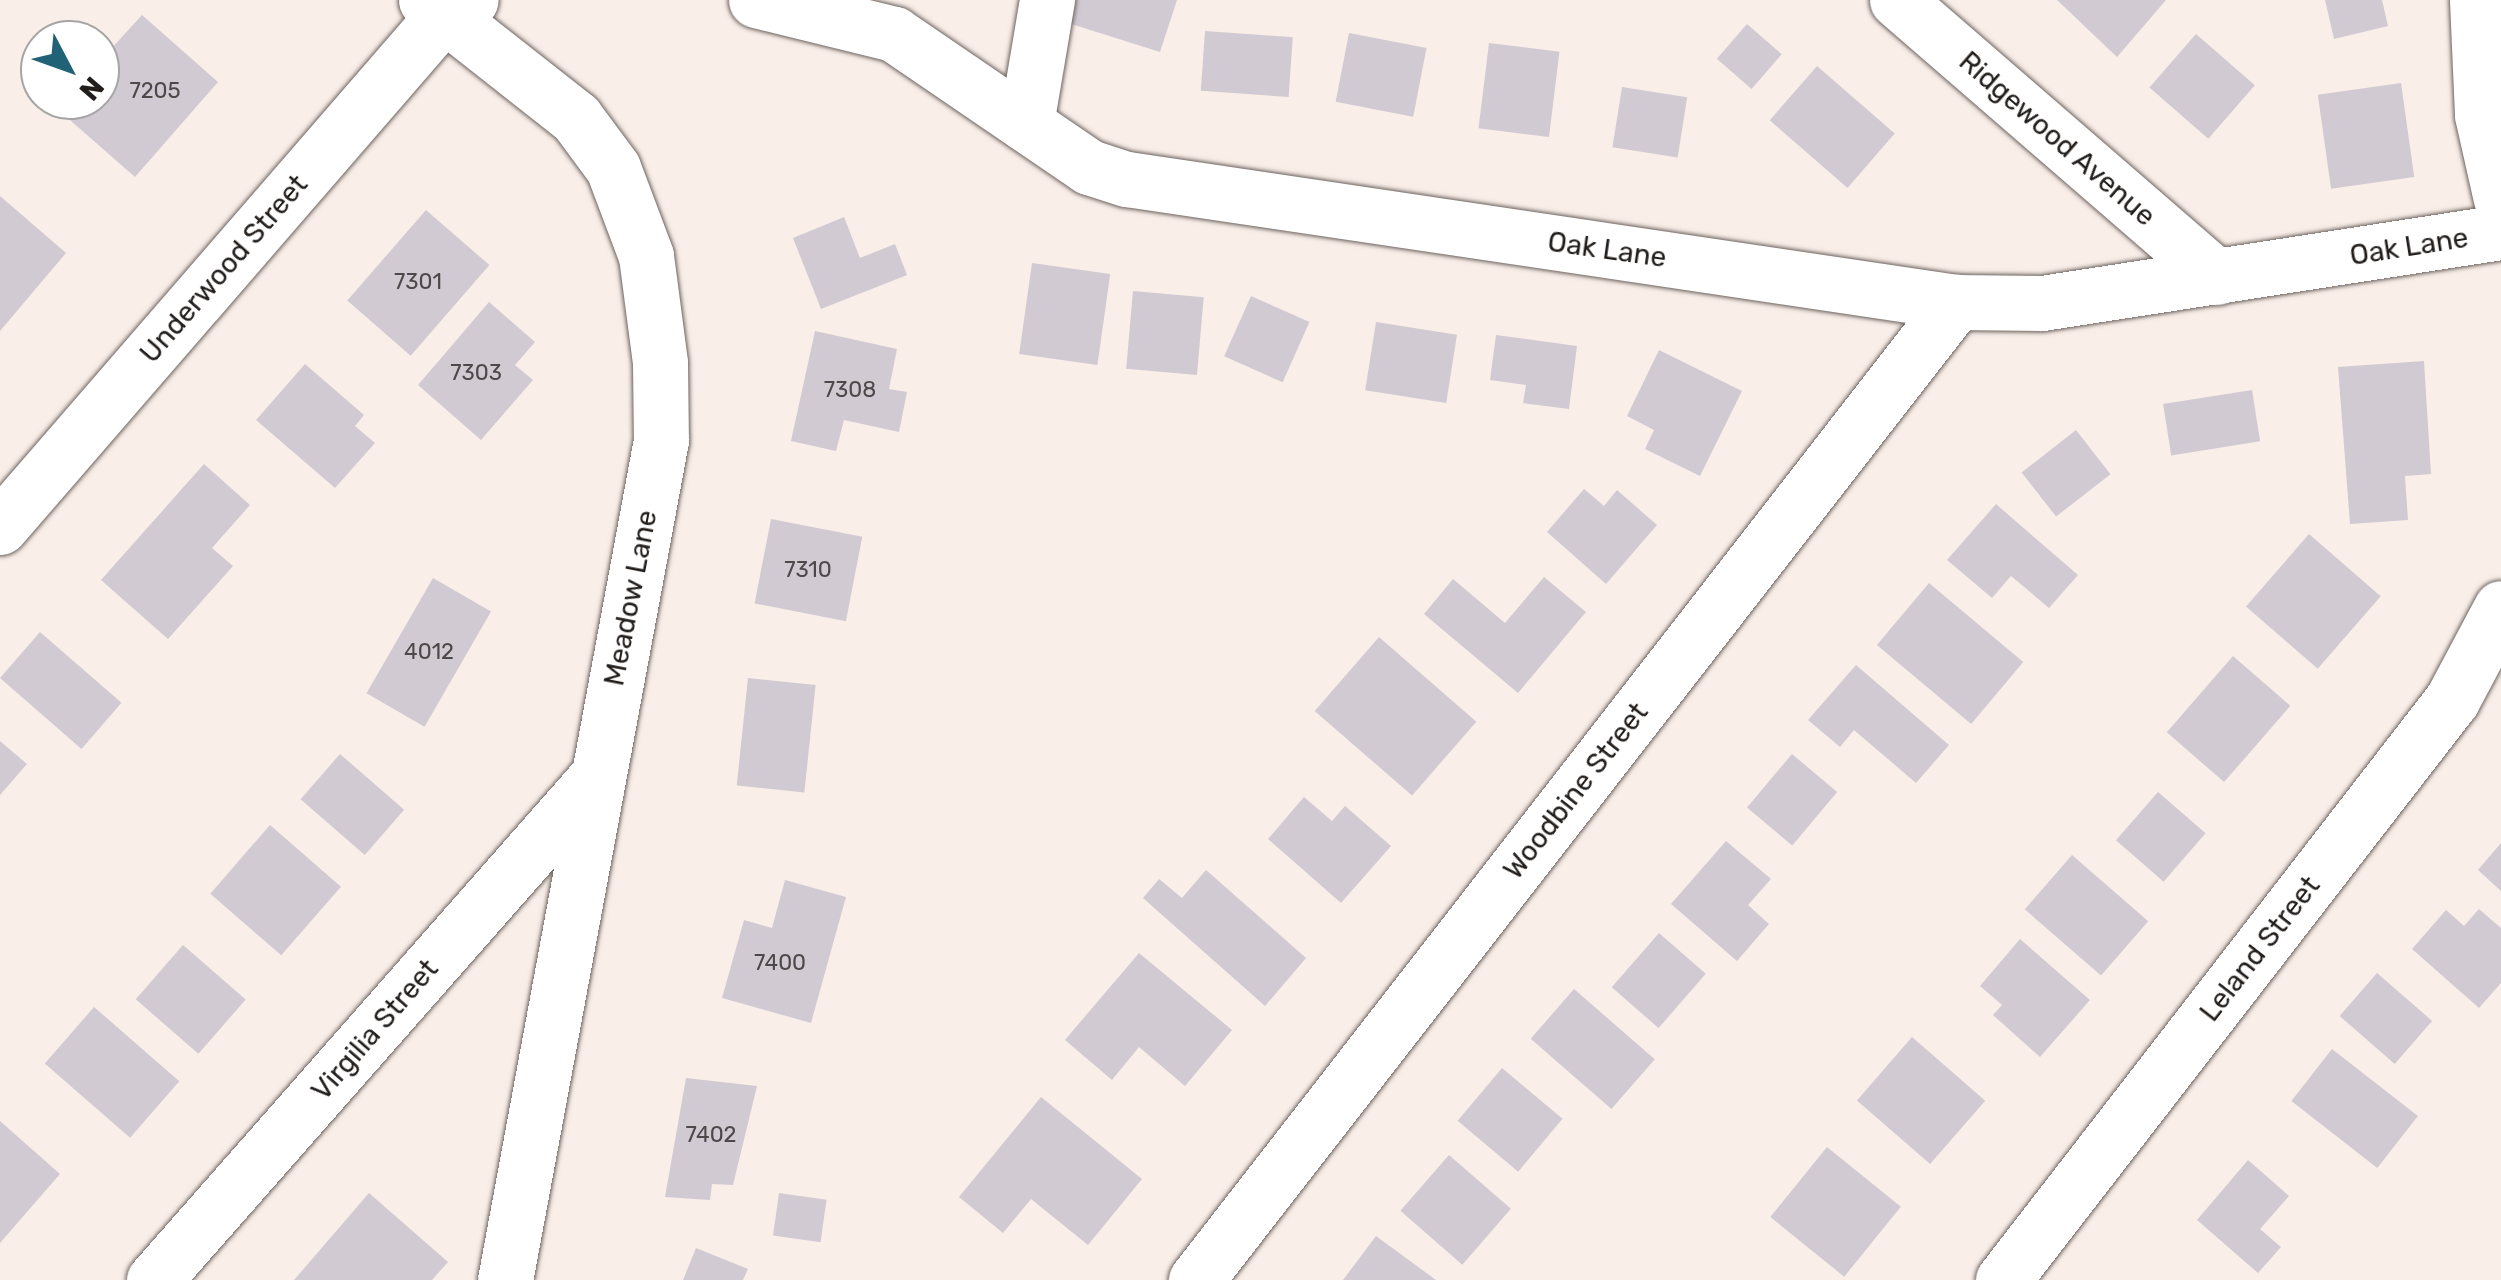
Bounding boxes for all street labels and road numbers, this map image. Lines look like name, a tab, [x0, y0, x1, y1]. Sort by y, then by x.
street label: Ridgewood Avenue	[1952, 44, 2162, 234]
street label: Underwood Street	[133, 168, 315, 370]
street label: Oak Lane	[2347, 221, 2471, 273]
street label: Oak Lane	[1545, 225, 1669, 275]
street label: Meadow Lane	[597, 507, 665, 689]
street label: Woodbine Street	[1497, 696, 1655, 886]
street label: Leland Street	[2193, 870, 2327, 1028]
street label: Virgilia Street	[305, 953, 445, 1107]

